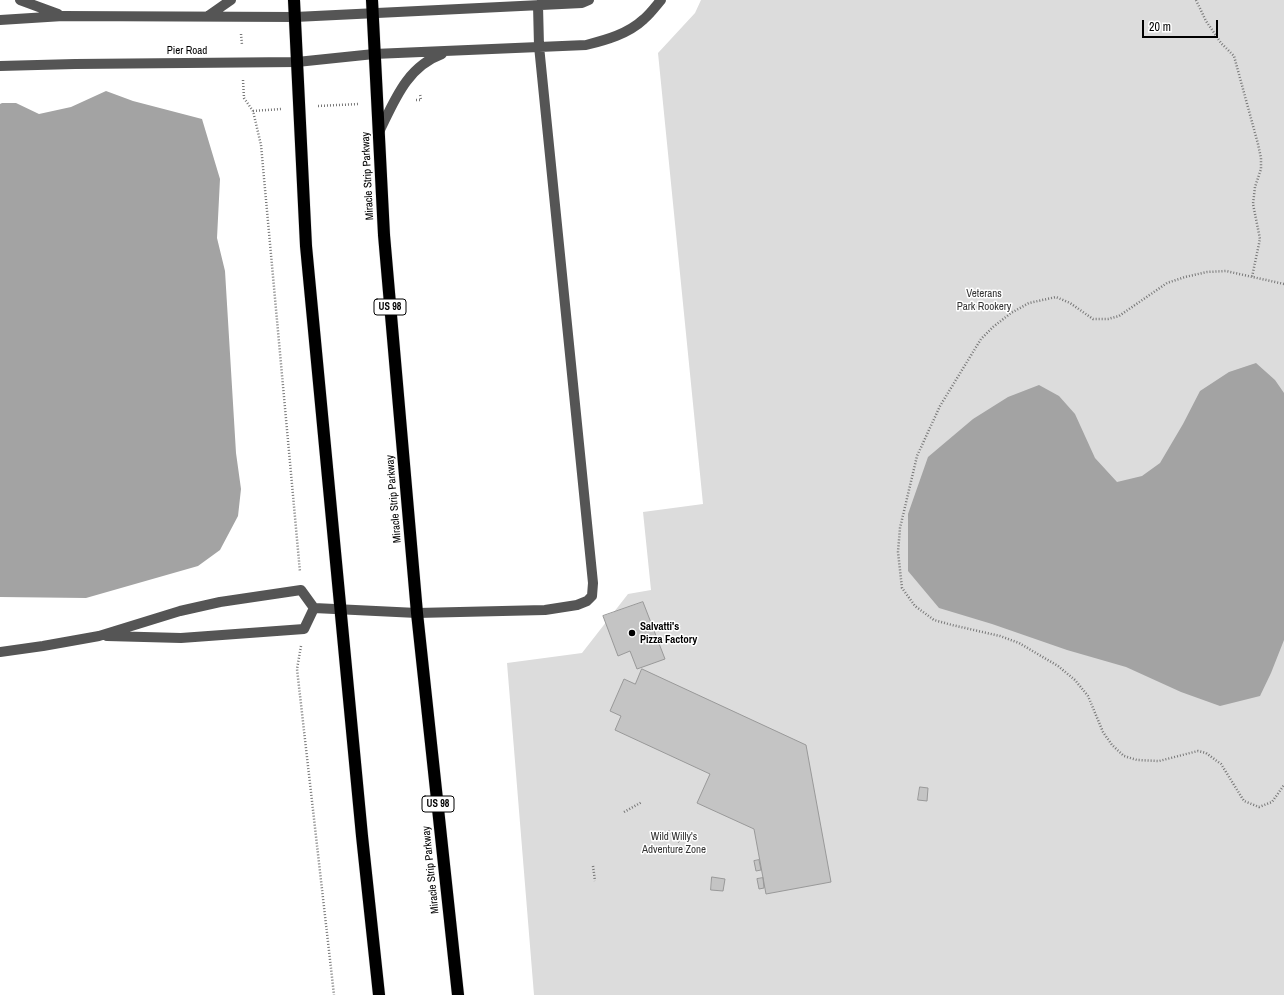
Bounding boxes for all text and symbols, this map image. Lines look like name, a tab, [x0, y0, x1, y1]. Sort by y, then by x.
scale bar	[1144, 12, 1220, 38]
text: 20 m	[1149, 19, 1171, 35]
street label: Pier Road	[167, 44, 207, 58]
street label: Miracle Strip Parkway	[359, 132, 377, 220]
park label: Veterans Park Rookery	[957, 287, 1011, 313]
road number: US 98	[374, 299, 406, 315]
street label: Miracle Strip Parkway	[384, 454, 404, 544]
place label: Salvatti's Pizza Factory	[640, 620, 697, 646]
marker: Salvatti's Pizza Factory	[627, 628, 637, 638]
road number: US 98	[422, 796, 454, 812]
street label: Miracle Strip Parkway	[420, 825, 442, 915]
park label: Wild Willy's Adventure Zone	[642, 830, 706, 856]

